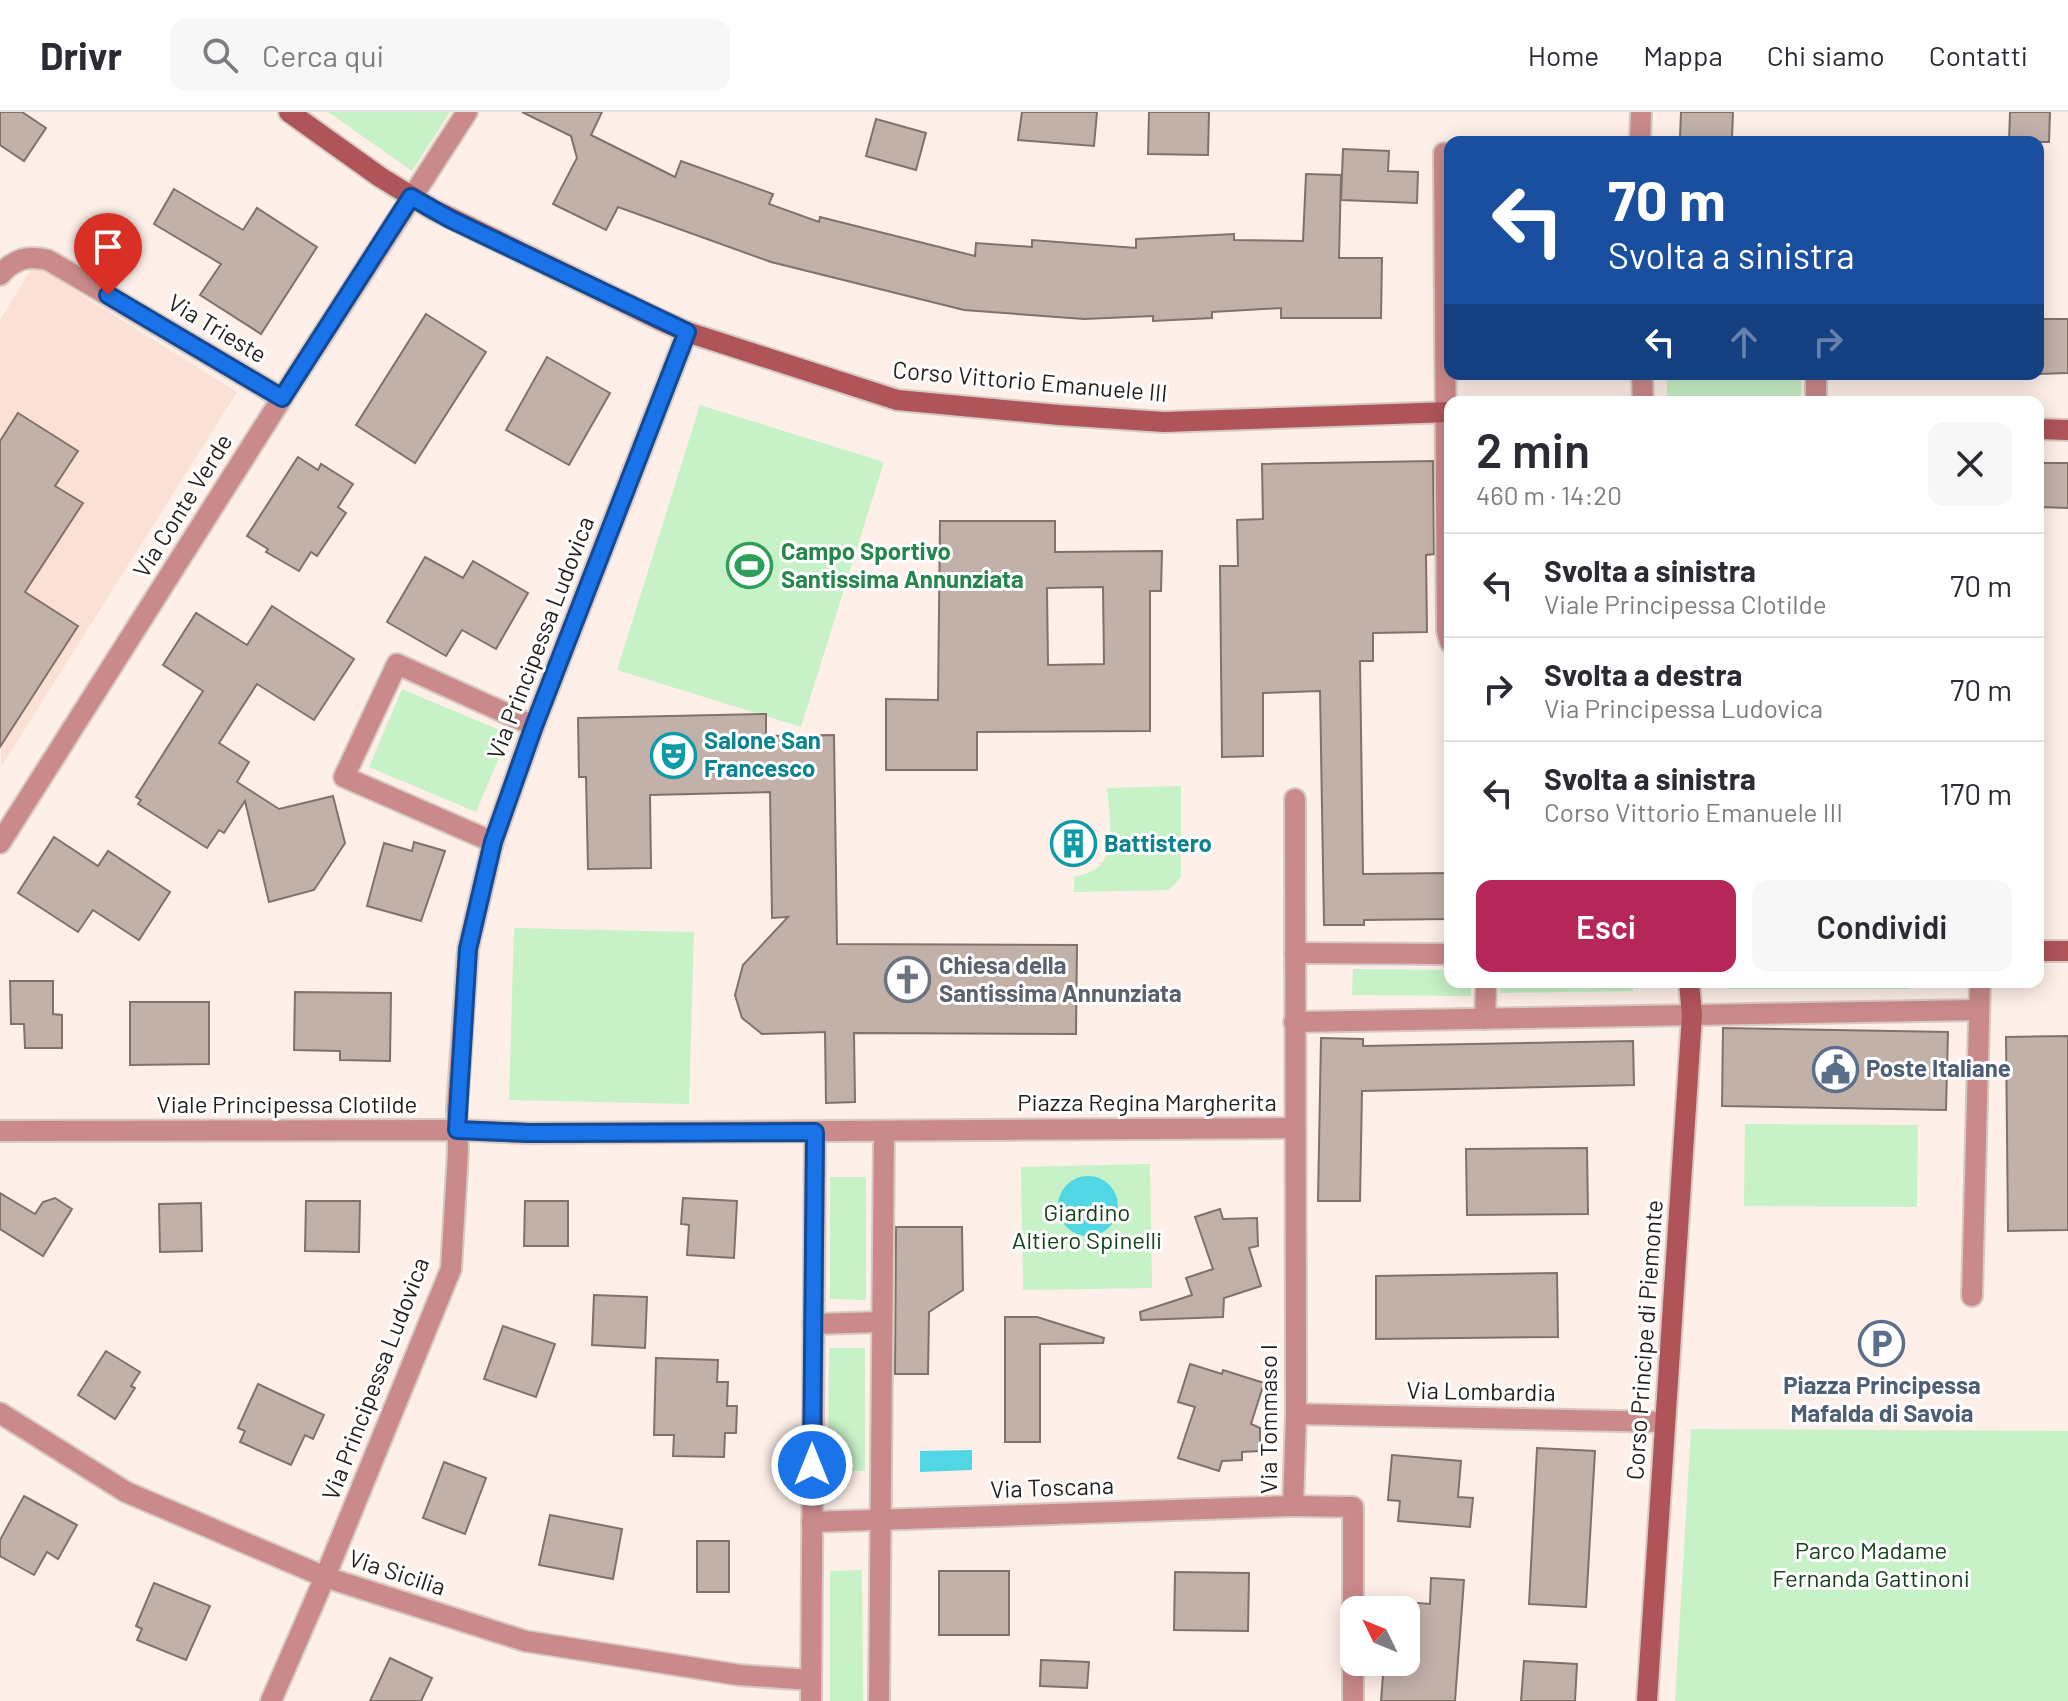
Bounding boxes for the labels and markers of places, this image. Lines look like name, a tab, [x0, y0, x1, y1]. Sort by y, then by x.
pin	[74, 213, 142, 295]
place label: Campo Sportivo Santissima Annunziata	[781, 536, 1024, 593]
sports icon: Campo Sportivo Santissima Annunziata	[726, 542, 774, 590]
place label: Salone San Francesco	[704, 725, 821, 782]
theatre icon: Salone San Francesco	[649, 731, 697, 779]
building icon: Battistero	[1049, 820, 1097, 868]
place label: Battistero	[1104, 828, 1212, 857]
place label: Chiesa della Santissima Annunziata	[939, 950, 1182, 1007]
church icon: Chiesa della Santissima Annunziata	[884, 956, 932, 1004]
public building icon: Poste Italiane	[1811, 1045, 1859, 1093]
place label: Poste Italiane	[1866, 1053, 2011, 1082]
parking icon: Piazza Principessa Mafalda di Savoia	[1858, 1320, 1906, 1368]
place label: Piazza Principessa Mafalda di Savoia	[1783, 1370, 1981, 1427]

